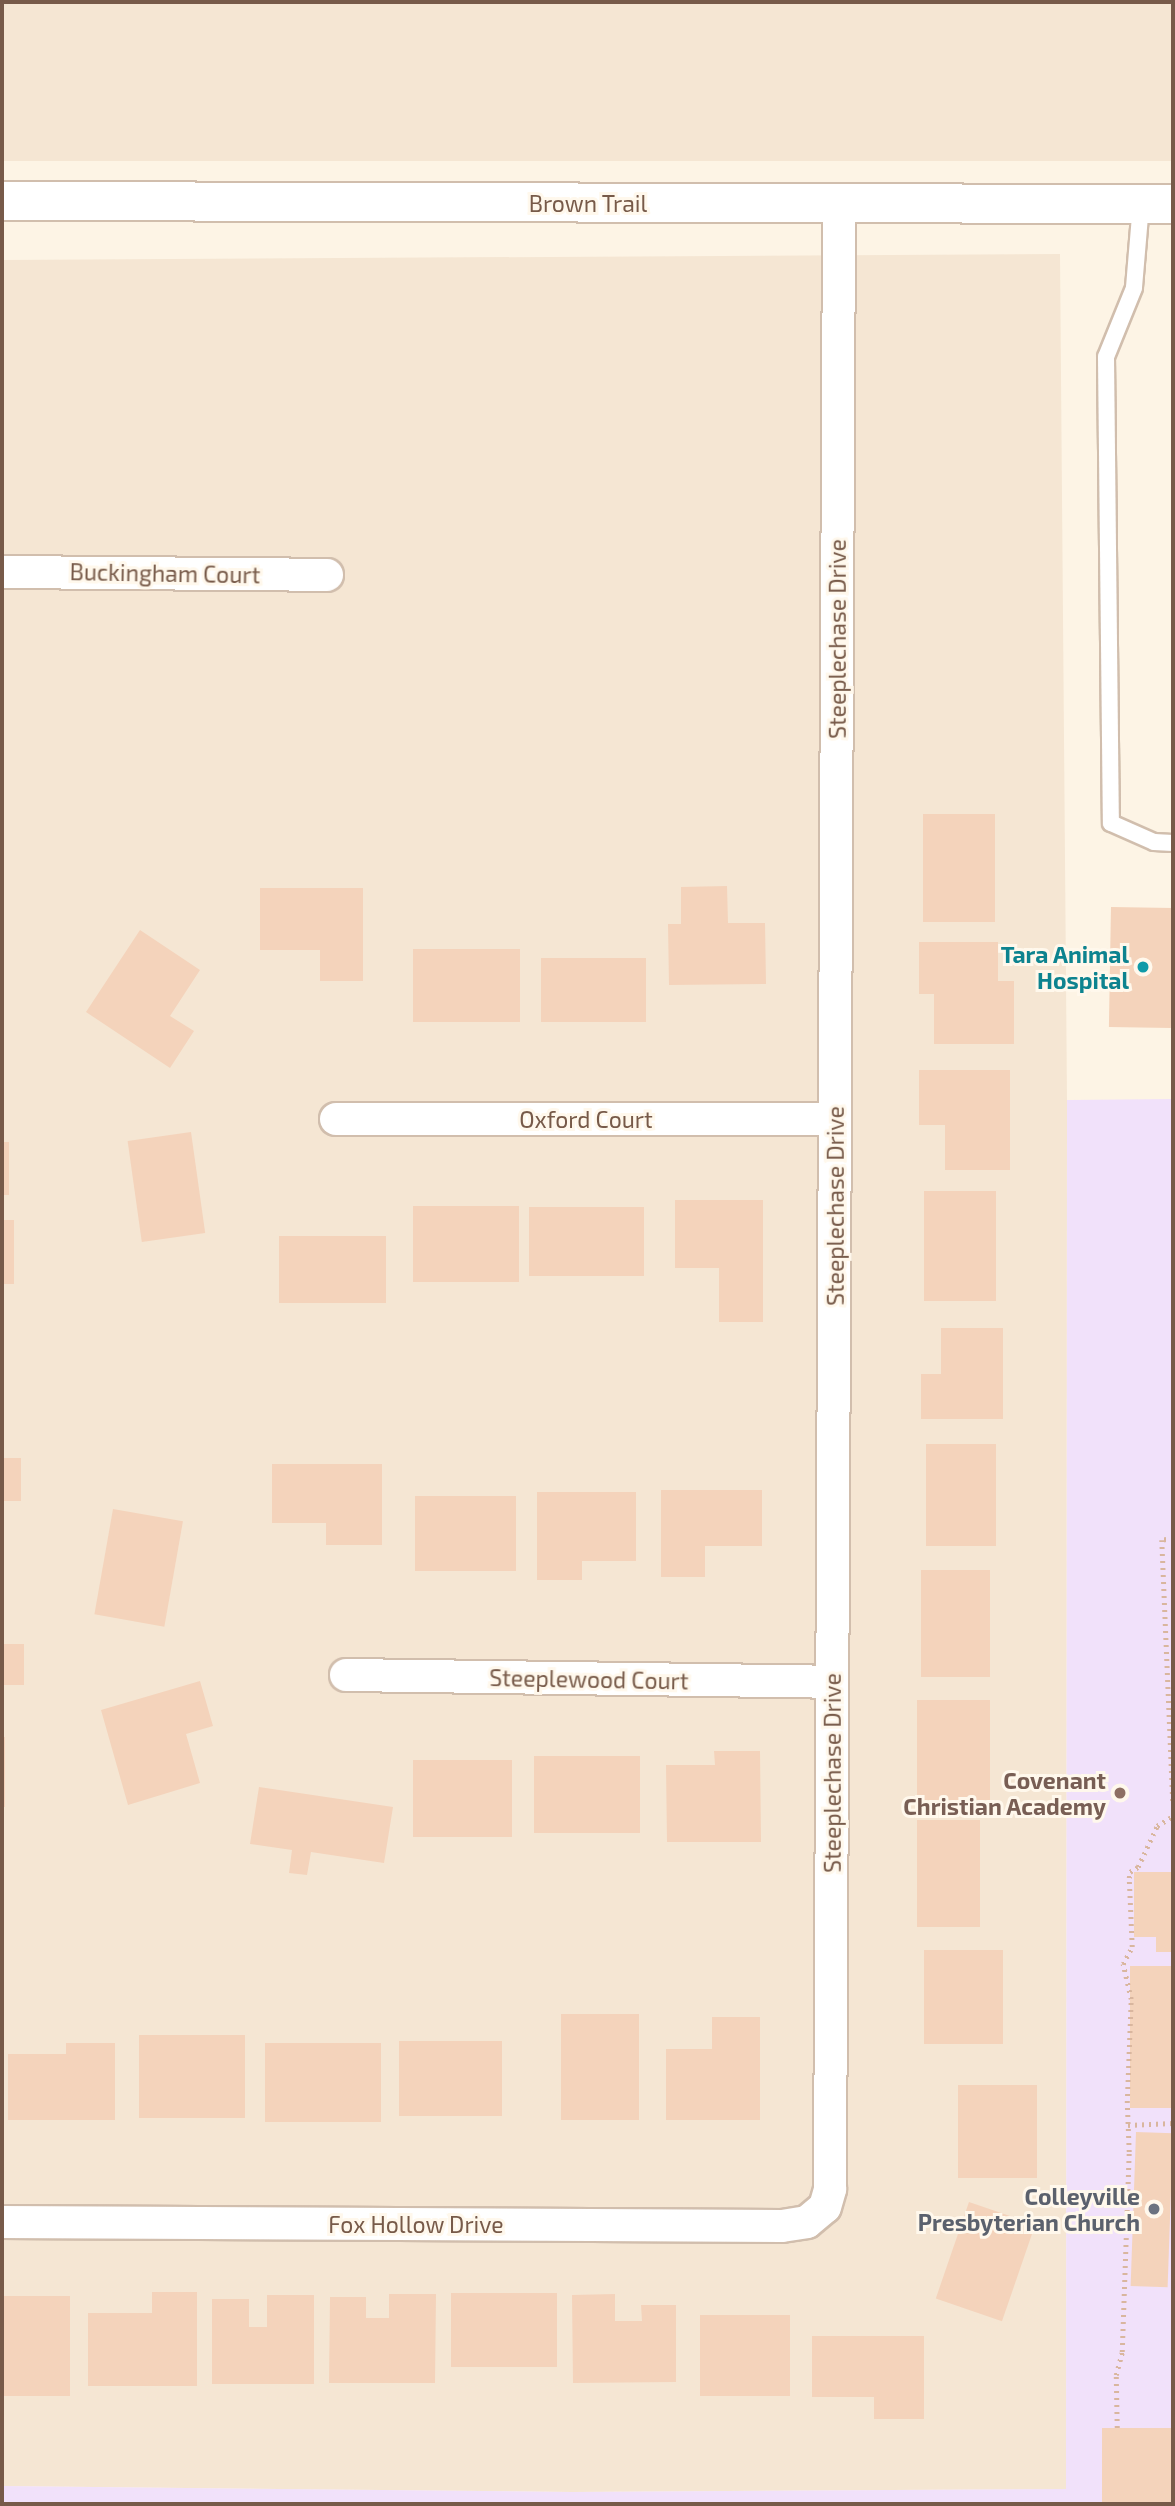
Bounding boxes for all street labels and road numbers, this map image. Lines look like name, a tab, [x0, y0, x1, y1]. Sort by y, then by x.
street label: Brown Trail	[528, 189, 648, 217]
street label: Steeplechase Drive	[823, 539, 851, 739]
street label: Buckingham Court	[69, 558, 261, 588]
street label: Oxford Court	[519, 1105, 653, 1133]
street label: Steeplechase Drive	[821, 1106, 849, 1306]
street label: Steeplewood Court	[489, 1663, 689, 1695]
street label: Steeplechase Drive	[818, 1673, 846, 1873]
street label: Fox Hollow Drive	[328, 2210, 504, 2238]

